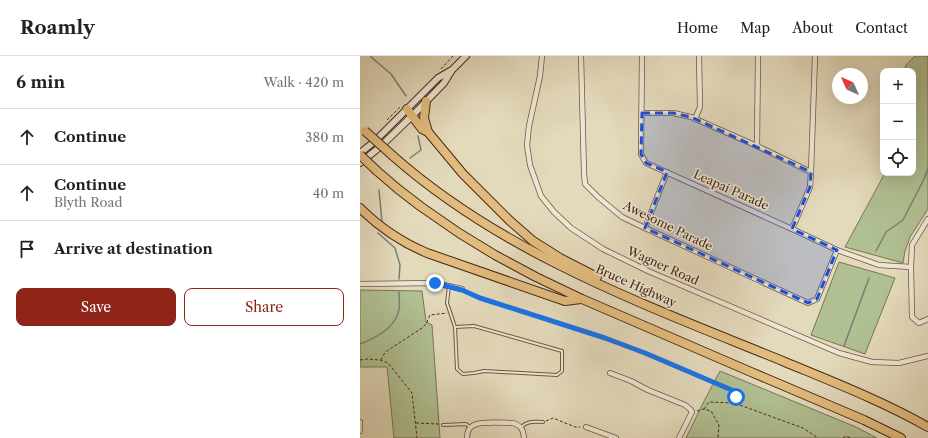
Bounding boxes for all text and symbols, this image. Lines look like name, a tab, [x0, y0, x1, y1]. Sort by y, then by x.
text: Roamly	[20, 16, 95, 39]
text: Home	[677, 19, 718, 37]
text: Map	[740, 19, 770, 37]
text: About	[792, 19, 833, 37]
text: Contact	[855, 19, 908, 37]
north arrow	[832, 68, 868, 104]
map controls	[880, 68, 916, 176]
button: +	[880, 68, 916, 104]
text: 6 min	[16, 72, 65, 92]
text: Walk · 420 m	[264, 74, 344, 90]
button: −	[880, 104, 916, 140]
icon: ahead	[16, 126, 38, 148]
text: Continue	[54, 127, 126, 146]
text: 380 m	[305, 129, 344, 145]
button: locate	[880, 140, 916, 176]
street label: Leapai Parade	[691, 166, 771, 213]
text: Continue	[54, 175, 126, 194]
icon: ahead	[16, 182, 38, 204]
text: 40 m	[313, 185, 344, 201]
text: Blyth Road	[54, 194, 122, 210]
street label: Awesome Parade	[620, 197, 716, 254]
icon: arrive	[16, 238, 38, 260]
text: Arrive at destination	[54, 239, 213, 258]
street label: Wagner Road	[624, 243, 702, 288]
street label: Bruce Highway	[594, 261, 679, 310]
route end	[426, 274, 444, 292]
button: Save	[16, 288, 176, 326]
button: Share	[184, 288, 344, 326]
route start	[727, 388, 745, 406]

